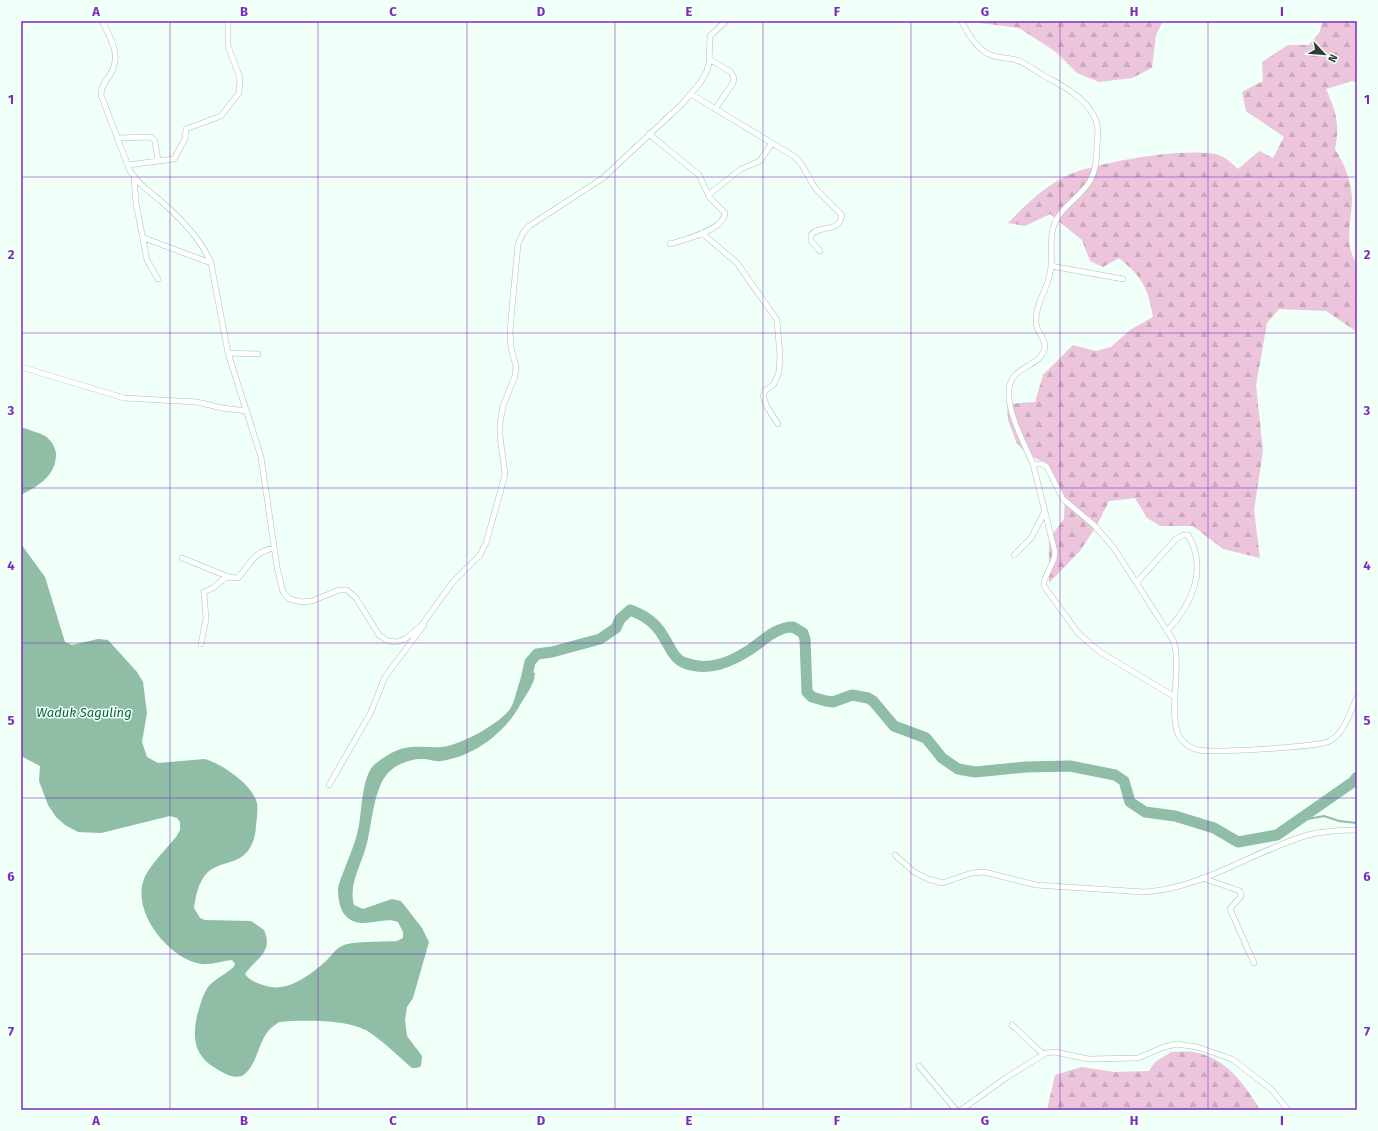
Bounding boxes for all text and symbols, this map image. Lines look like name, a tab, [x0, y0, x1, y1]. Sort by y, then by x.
text: A	[91, 4, 100, 19]
text: B	[240, 4, 248, 19]
text: C	[389, 4, 397, 19]
text: D	[537, 4, 546, 19]
text: E	[686, 4, 693, 19]
text: F	[834, 4, 841, 19]
text: G	[981, 4, 989, 19]
text: H	[1130, 4, 1138, 19]
text: I	[1280, 4, 1284, 19]
north arrow	[1304, 34, 1344, 74]
text: N	[1325, 52, 1340, 64]
text: 1	[8, 92, 14, 107]
text: 1	[1364, 92, 1370, 107]
text: 2	[8, 247, 15, 262]
text: 2	[1364, 247, 1371, 262]
text: 3	[7, 403, 15, 418]
text: 3	[1363, 403, 1371, 418]
text: 4	[7, 558, 15, 573]
text: 4	[1363, 558, 1371, 573]
water label: Waduk Saguling	[36, 705, 132, 720]
text: 5	[8, 713, 15, 728]
text: 5	[1364, 713, 1371, 728]
text: 6	[7, 869, 15, 884]
text: 6	[1363, 869, 1371, 884]
text: 7	[8, 1024, 14, 1039]
text: 7	[1364, 1024, 1370, 1039]
text: A	[91, 1113, 100, 1128]
text: B	[240, 1113, 248, 1128]
text: C	[389, 1113, 397, 1128]
text: D	[537, 1113, 546, 1128]
text: E	[686, 1113, 693, 1128]
text: F	[834, 1113, 841, 1128]
text: G	[981, 1113, 989, 1128]
text: H	[1130, 1113, 1138, 1128]
text: I	[1280, 1113, 1284, 1128]

